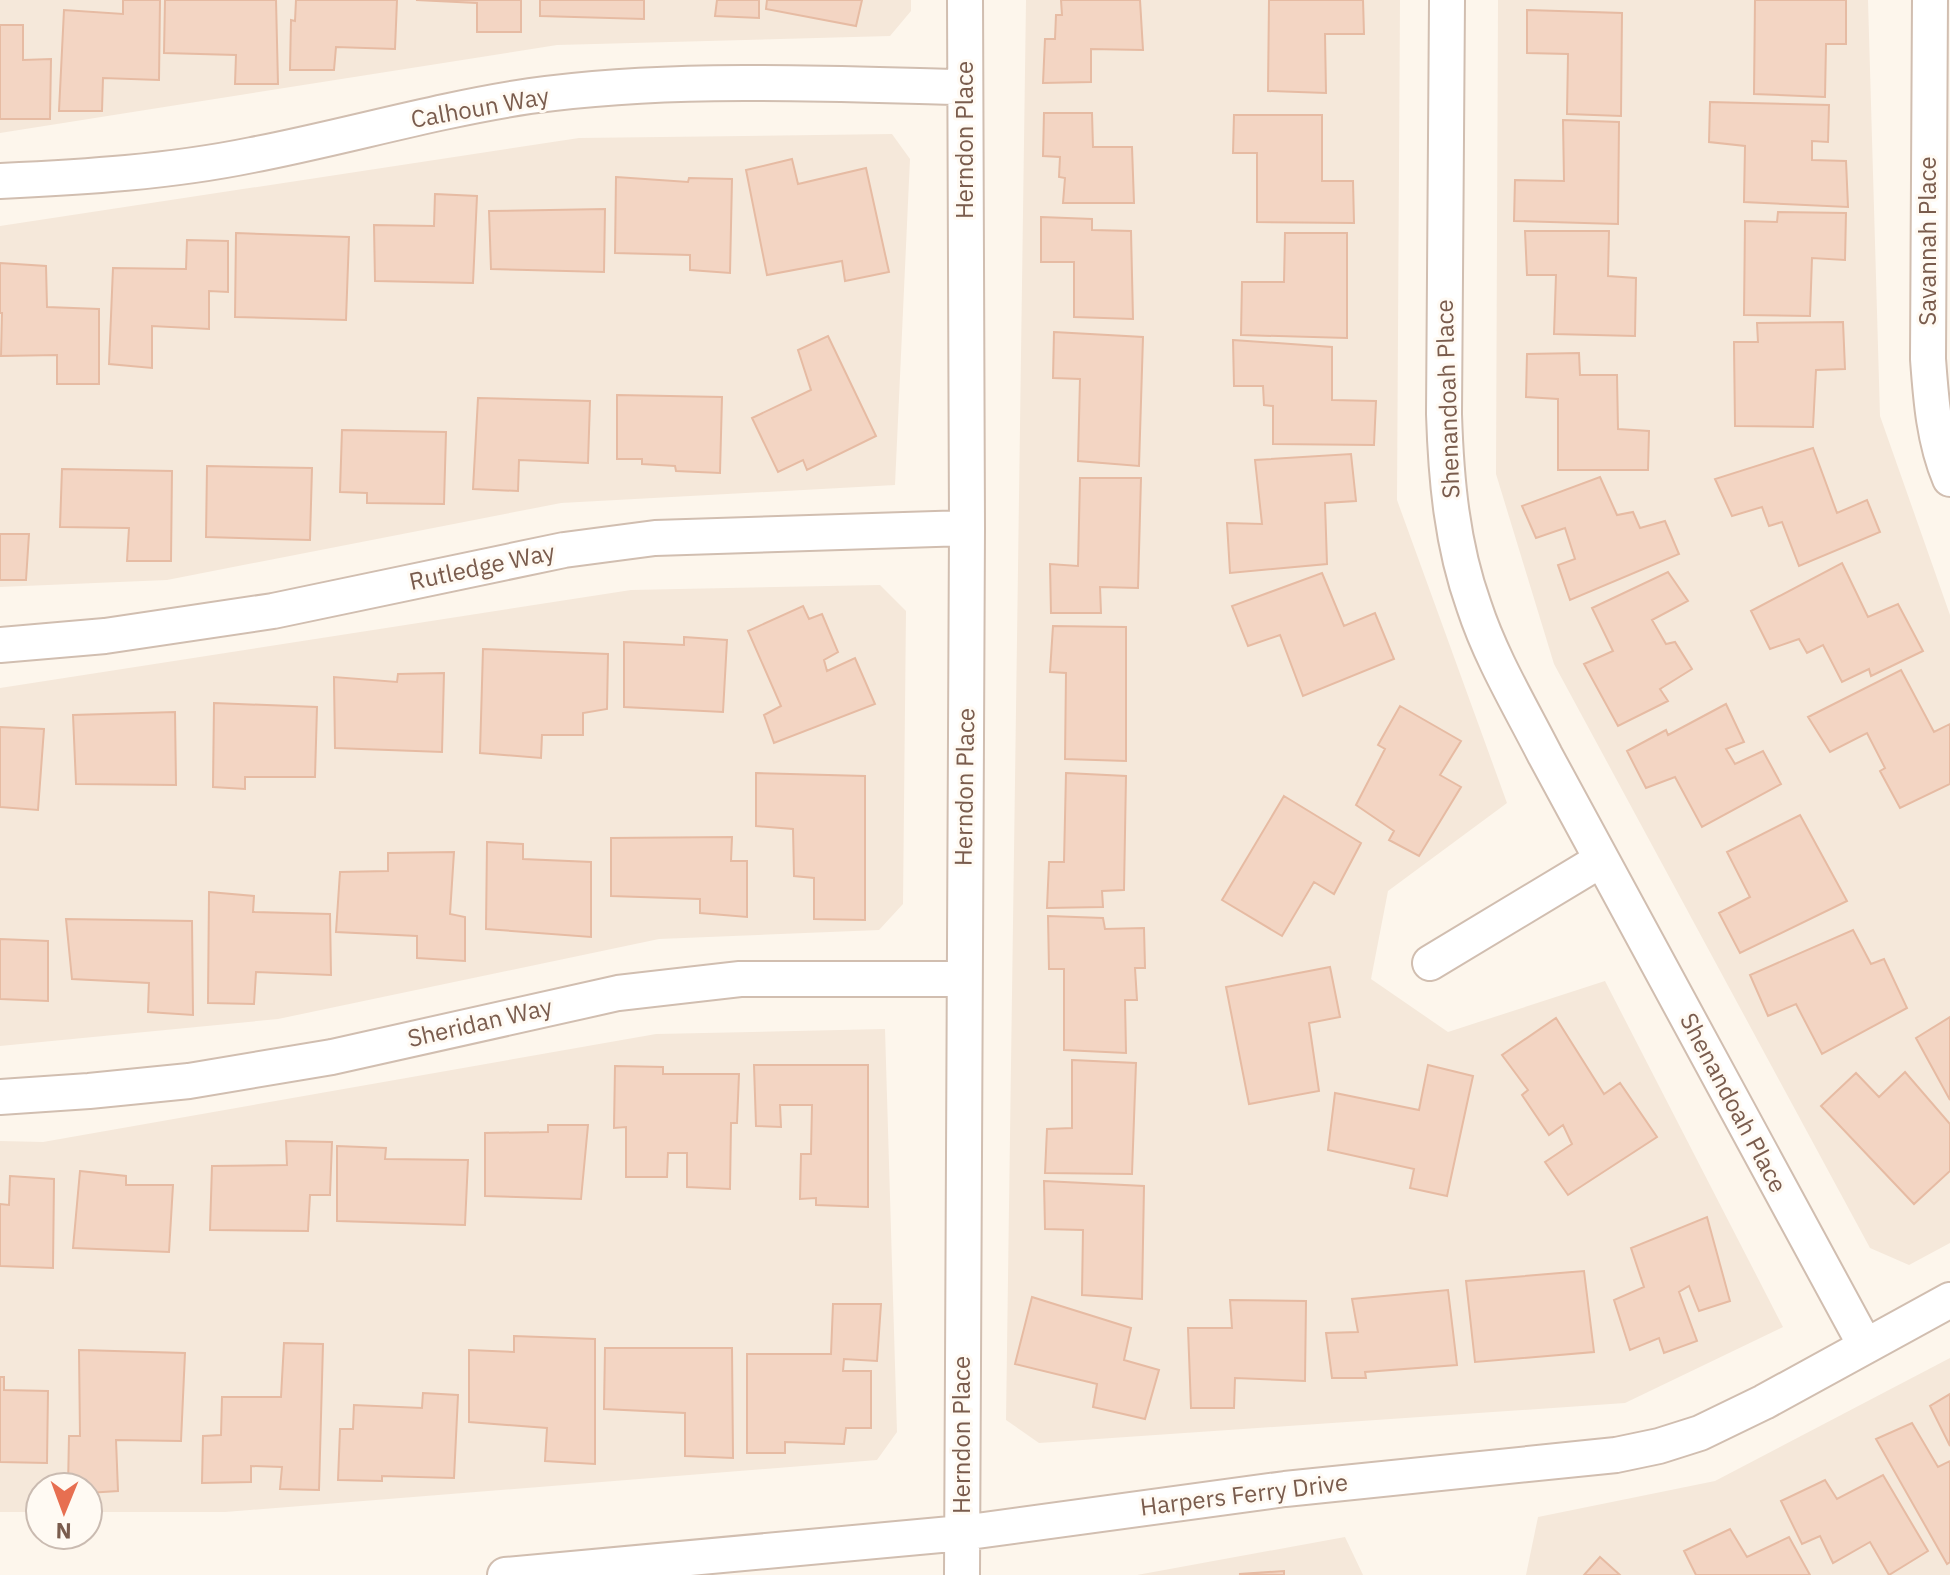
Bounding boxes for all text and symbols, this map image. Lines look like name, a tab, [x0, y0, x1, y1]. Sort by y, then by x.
street label: Herndon Place	[948, 61, 980, 219]
street label: Calhoun Way	[408, 79, 552, 135]
street label: Savannah Place	[1911, 156, 1943, 326]
street label: Shenandoah Place	[1428, 299, 1466, 499]
street label: Rutledge Way	[406, 535, 558, 597]
street label: Herndon Place	[947, 708, 981, 866]
street label: Sheridan Way	[404, 990, 555, 1054]
street label: Shenandoah Place	[1673, 1007, 1795, 1198]
street label: Herndon Place	[945, 1356, 977, 1514]
street label: Harpers Ferry Drive	[1138, 1465, 1350, 1523]
north arrow	[24, 1471, 104, 1551]
text: N	[55, 1517, 72, 1546]

